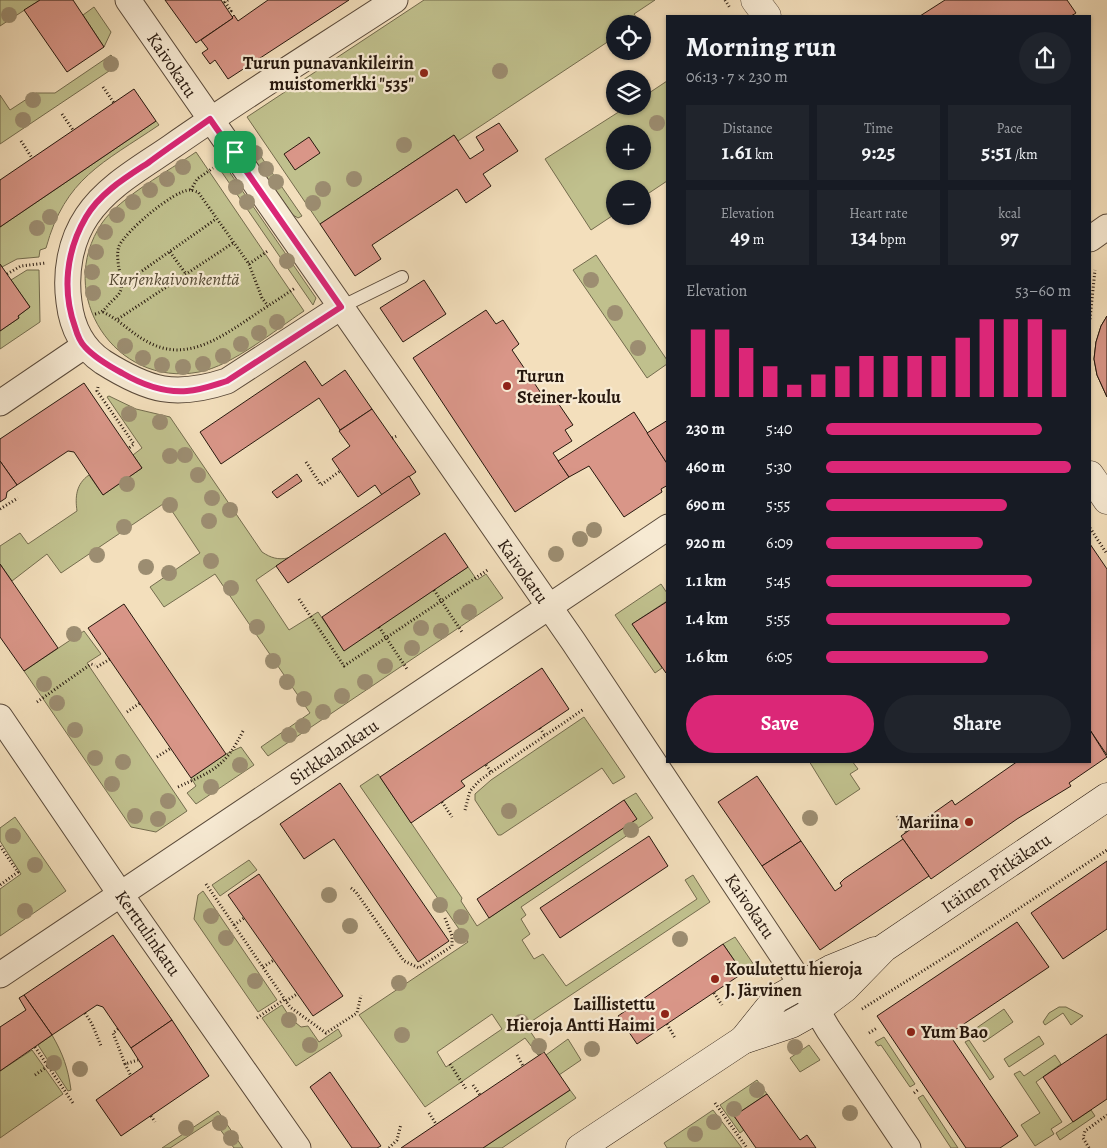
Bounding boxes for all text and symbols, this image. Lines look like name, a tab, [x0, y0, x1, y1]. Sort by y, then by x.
map controls	[606, 15, 651, 225]
button: locate	[606, 15, 651, 60]
street label: Kaivokatu	[141, 28, 203, 103]
text: Morning run	[686, 28, 836, 66]
button: share	[1019, 32, 1071, 84]
place label: Turun punavankileirin muistomerkki "535"	[243, 51, 414, 96]
text: 06:13 · 7 × 230 m	[686, 66, 788, 88]
marker: Turun punavankileirin muistomerkki "535"	[418, 67, 430, 79]
button: layers	[606, 70, 651, 115]
text: Distance	[722, 119, 773, 138]
text: Time	[864, 119, 893, 138]
text: Pace	[997, 119, 1022, 138]
button: +	[606, 125, 651, 170]
pin	[214, 131, 256, 173]
icon: arrive	[221, 138, 249, 166]
text: 1.61	[721, 138, 752, 166]
text: 9:25	[862, 138, 895, 166]
text: 5:51	[981, 138, 1012, 166]
text: km	[752, 145, 774, 164]
text: /km	[1012, 145, 1038, 164]
button: −	[606, 180, 651, 225]
text: Elevation	[721, 204, 774, 223]
text: Heart rate	[849, 204, 908, 223]
text: kcal	[998, 204, 1021, 223]
text: 49	[730, 223, 750, 251]
text: 134	[851, 223, 877, 251]
text: 97	[1000, 223, 1019, 251]
text: m	[750, 230, 765, 249]
text: bpm	[877, 230, 906, 249]
park label: Kurjenkaivonkenttä	[109, 267, 239, 291]
text: Elevation	[686, 280, 747, 302]
text: 53–60 m	[1015, 280, 1071, 302]
place label: Turun Steiner-koulu	[517, 364, 621, 409]
marker: Turun Steiner-koulu	[501, 380, 513, 392]
text: 230 m	[686, 418, 725, 440]
text: 5:40	[766, 418, 792, 440]
text: 460 m	[686, 456, 725, 478]
text: 5:30	[766, 456, 792, 478]
text: 690 m	[686, 494, 725, 516]
text: 5:55	[766, 494, 790, 516]
text: 920 m	[686, 532, 725, 554]
text: 6:09	[766, 532, 793, 554]
street label: Kaivokatu	[492, 534, 554, 608]
text: 1.1 km	[686, 570, 726, 592]
text: 5:45	[766, 570, 791, 592]
text: 1.4 km	[686, 608, 728, 630]
text: 5:55	[766, 608, 790, 630]
text: 1.6 km	[686, 646, 728, 668]
text: 6:05	[766, 646, 793, 668]
button: Save	[686, 695, 874, 753]
button: Share	[884, 695, 1071, 753]
street label: Sirkkalankatu	[285, 713, 383, 791]
place label: Mariina	[899, 810, 959, 834]
marker: Mariina	[963, 816, 975, 828]
street label: Itäinen Pitkäkatu	[936, 827, 1056, 919]
street label: Kaivokatu	[719, 869, 781, 944]
street label: Kerttulinkatu	[110, 885, 186, 981]
place label: Koulutettu hieroja J. Järvinen	[725, 957, 863, 1002]
marker: Koulutettu hieroja J. Järvinen	[709, 973, 721, 985]
place label: Laillistettu Hieroja Antti Haimi	[506, 992, 655, 1037]
marker: Laillistettu Hieroja Antti Haimi	[659, 1008, 671, 1020]
place label: Yum Bao	[920, 1020, 988, 1044]
marker: Yum Bao	[905, 1026, 917, 1038]

